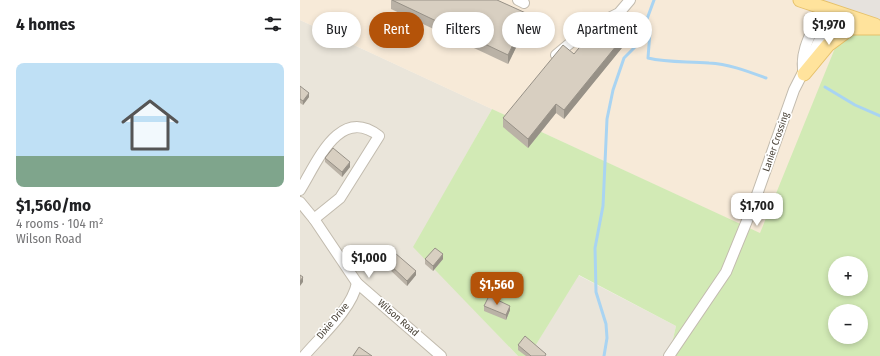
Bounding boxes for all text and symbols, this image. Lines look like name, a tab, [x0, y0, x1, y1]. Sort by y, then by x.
chip: Buy	[312, 12, 361, 48]
chip: Rent	[369, 12, 424, 48]
chip: Filters	[432, 12, 494, 48]
chip: New	[502, 12, 555, 48]
chip: Apartment	[563, 12, 652, 48]
pin: $1,970	[796, 12, 862, 46]
icon: filters	[262, 13, 284, 35]
text: 4 homes	[16, 14, 75, 35]
text: $1,970	[812, 17, 846, 32]
icon: home	[114, 89, 186, 161]
street label: Lanier Crossing	[760, 110, 792, 173]
pin: $1,700	[724, 193, 790, 227]
text: $1,560/mo	[16, 195, 91, 216]
text: $1,700	[740, 198, 774, 213]
text: 4 rooms · 104 m²	[16, 216, 103, 231]
text: Wilson Road	[16, 231, 82, 246]
pin: $1,000	[336, 245, 402, 279]
text: $1,000	[351, 250, 387, 265]
map controls	[828, 256, 868, 344]
button: +	[828, 256, 868, 296]
pin: $1,560	[464, 272, 530, 306]
text: $1,560	[480, 277, 514, 292]
street label: Wilson Road	[375, 297, 421, 339]
street label: Dixie Drive	[314, 300, 352, 342]
button: −	[828, 304, 868, 344]

